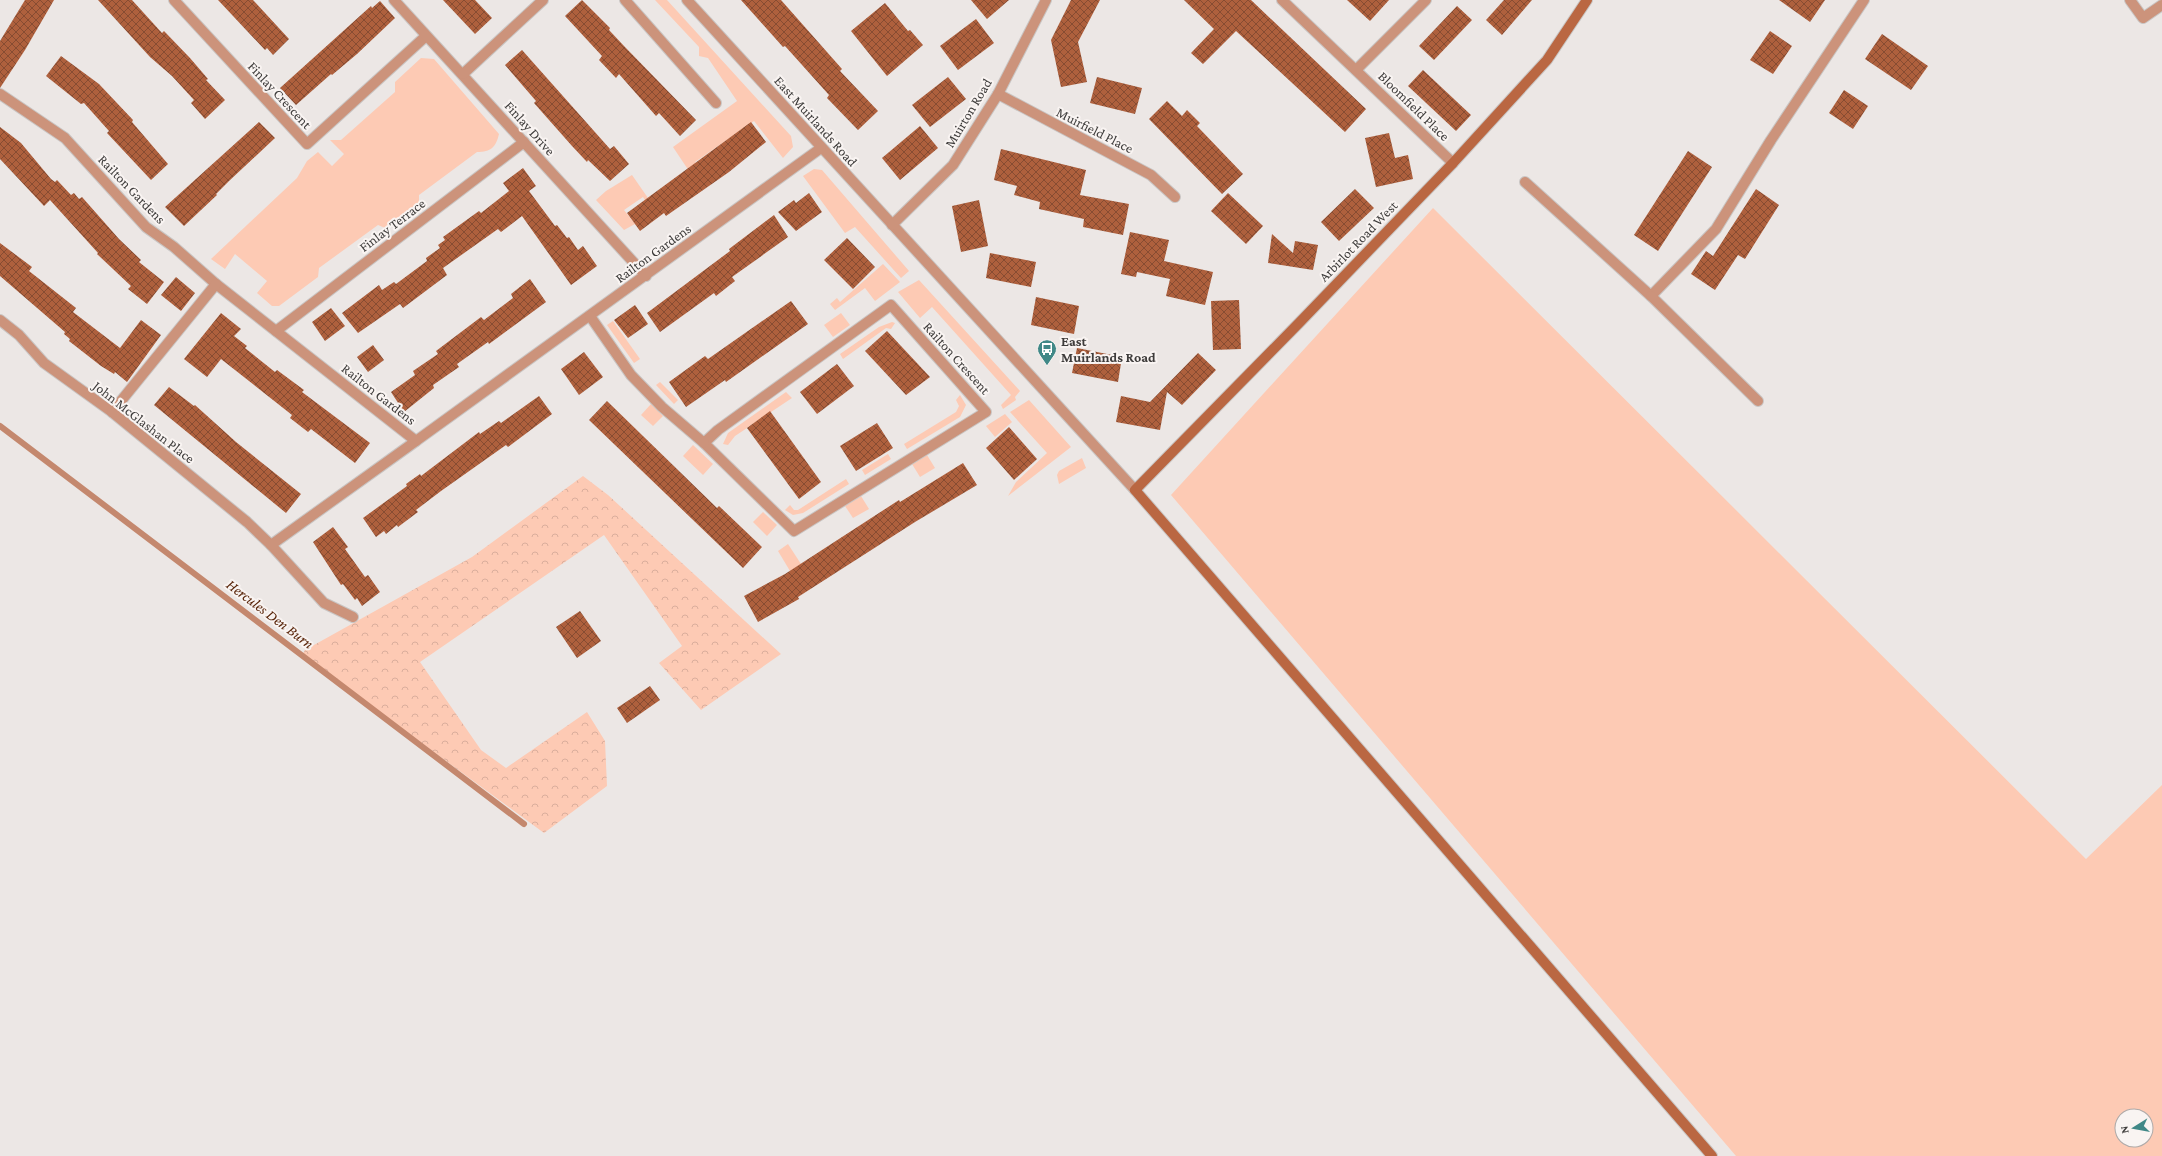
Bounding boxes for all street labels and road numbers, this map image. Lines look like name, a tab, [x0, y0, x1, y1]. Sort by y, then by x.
street label: Finlay Crescent	[245, 58, 315, 132]
street label: Bloomfield Place	[1375, 68, 1453, 144]
street label: East Muirlands Road	[771, 73, 861, 170]
street label: Muirton Road	[941, 75, 995, 150]
street label: Finlay Drive	[501, 98, 559, 158]
street label: Muirfield Place	[1054, 104, 1136, 156]
street label: Railton Gardens	[95, 151, 169, 227]
street label: Finlay Terrace	[356, 195, 428, 255]
street label: Arbirlot Road West	[1315, 197, 1401, 285]
street label: Railton Gardens	[612, 220, 694, 286]
street label: Railton Crescent	[920, 319, 994, 398]
street label: Railton Gardens	[339, 360, 419, 428]
street label: John McGlashan Place	[89, 376, 198, 466]

